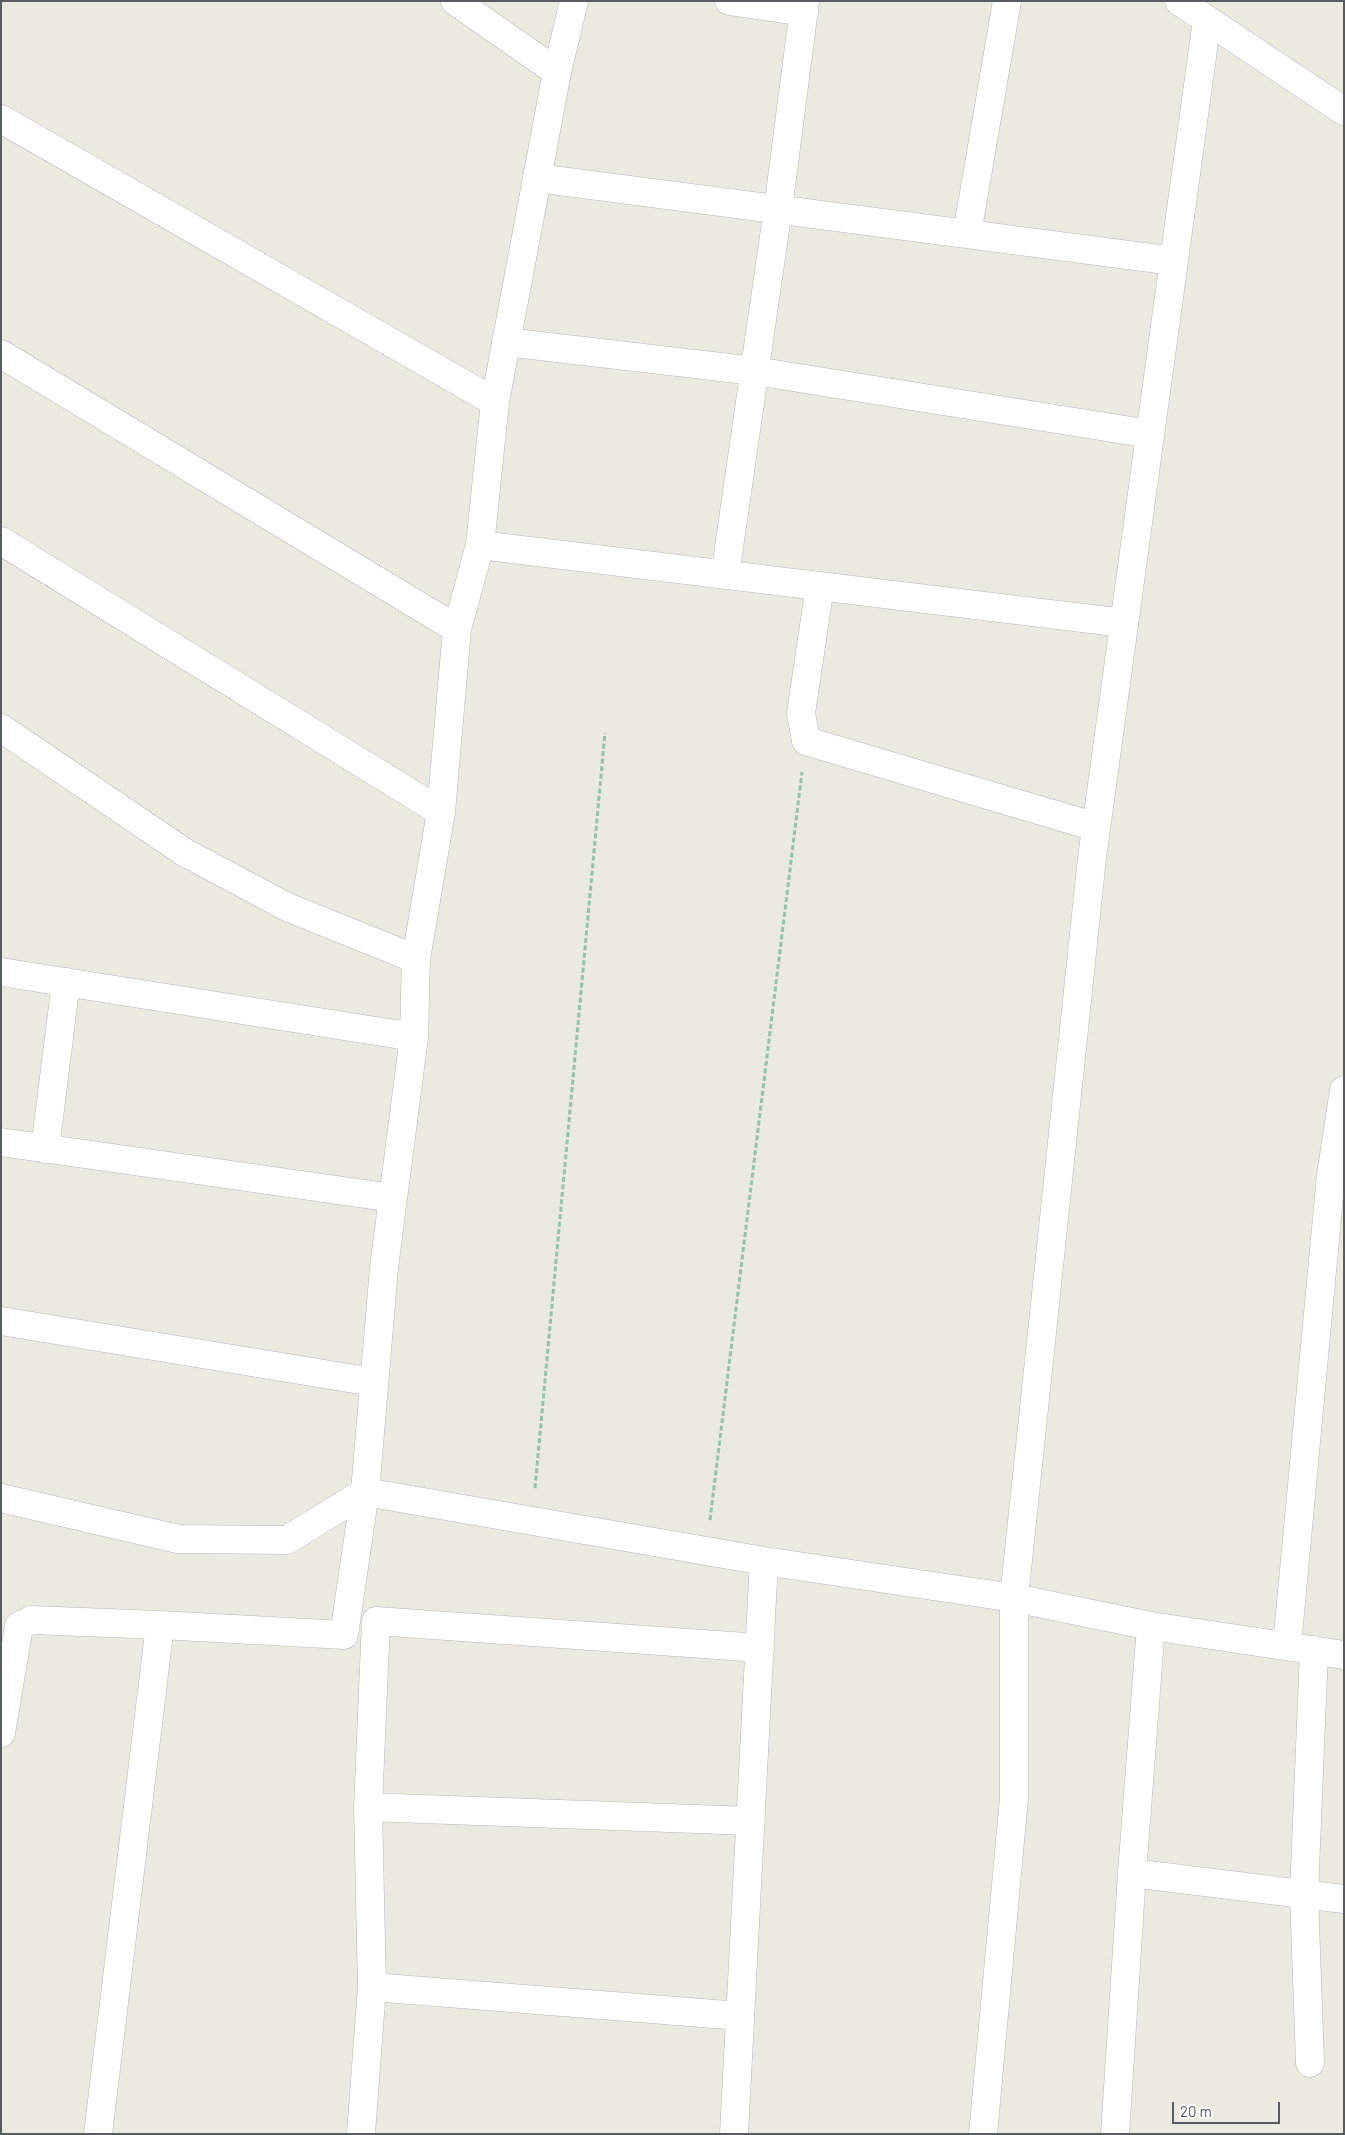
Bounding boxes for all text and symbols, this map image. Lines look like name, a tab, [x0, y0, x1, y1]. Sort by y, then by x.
scale bar	[1175, 2092, 1282, 2124]
text: 20 m	[1180, 2102, 1212, 2120]

